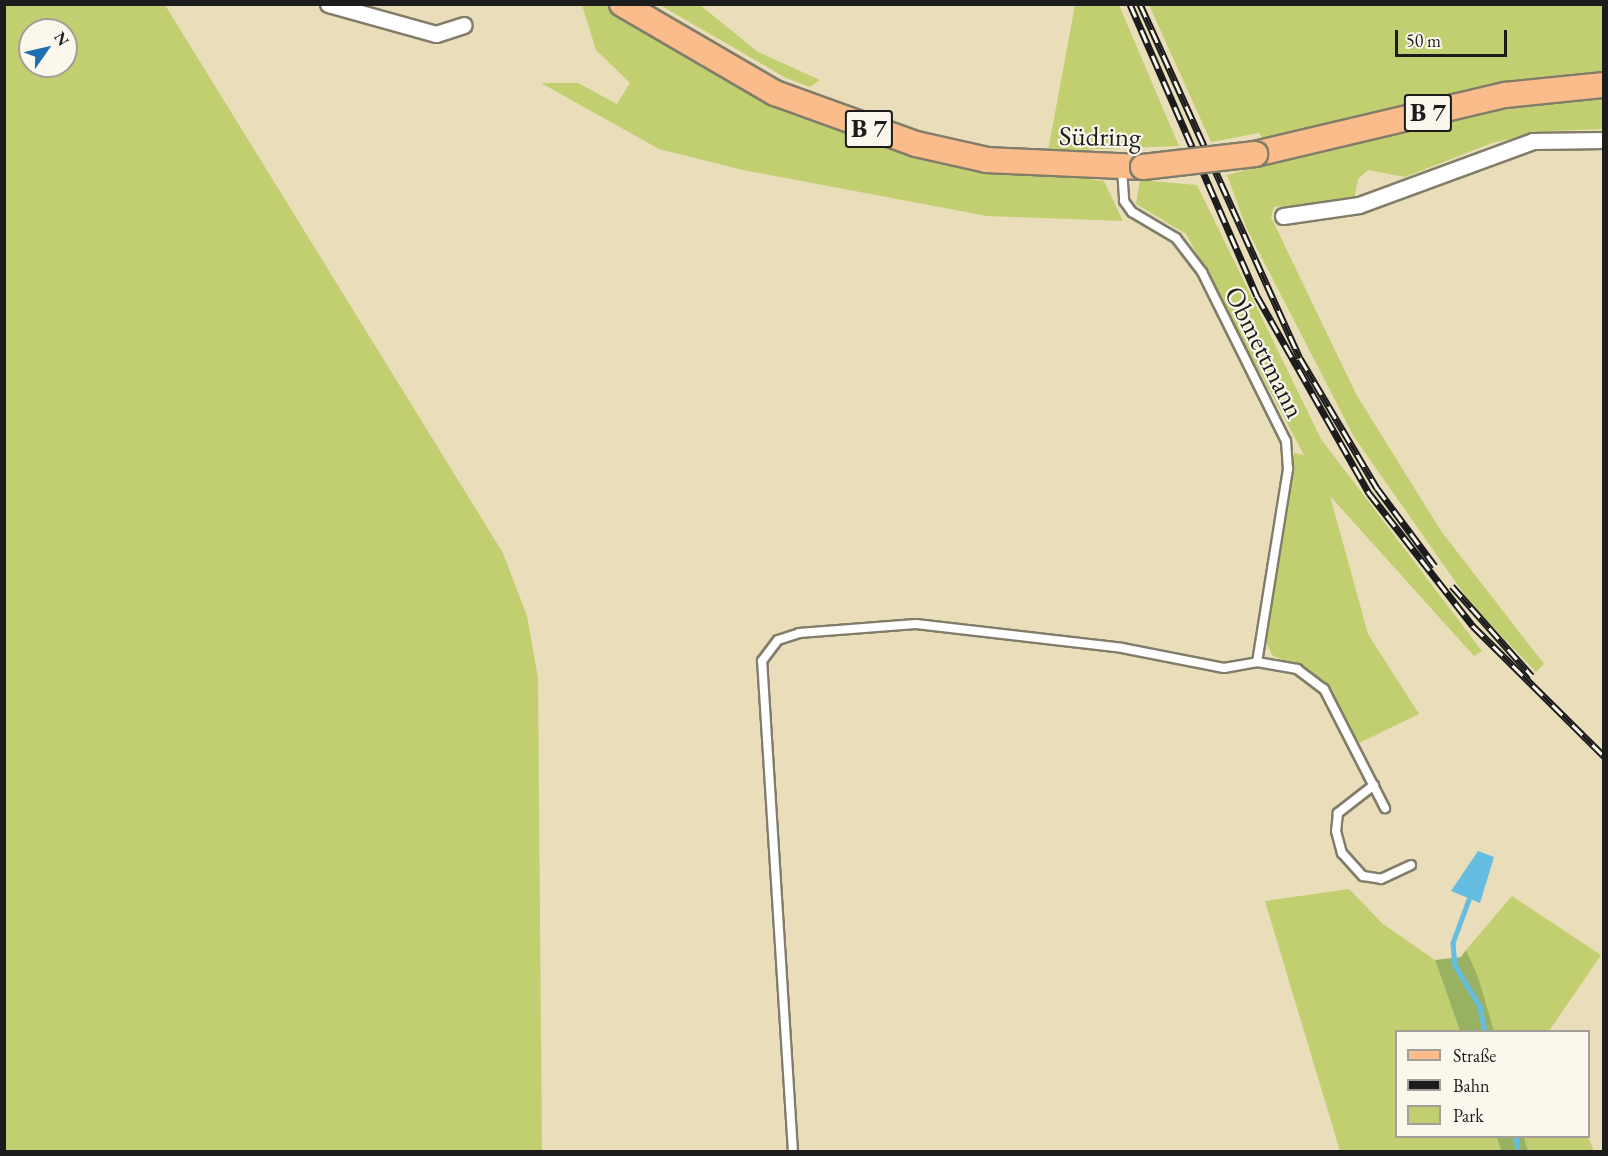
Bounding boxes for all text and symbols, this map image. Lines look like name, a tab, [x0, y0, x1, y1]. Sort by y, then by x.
north arrow	[18, 18, 78, 78]
scale bar	[1398, 18, 1510, 56]
text: N	[49, 28, 74, 50]
text: 50 m	[1406, 29, 1441, 52]
road number: B 7	[1402, 90, 1454, 136]
road number: B 7	[844, 106, 894, 152]
street label: Südring	[1059, 119, 1141, 153]
street label: Obmettmann	[1218, 281, 1312, 423]
legend	[1395, 1030, 1590, 1138]
text: Straße	[1453, 1044, 1496, 1067]
text: Bahn	[1453, 1074, 1490, 1097]
text: Park	[1453, 1104, 1484, 1127]

